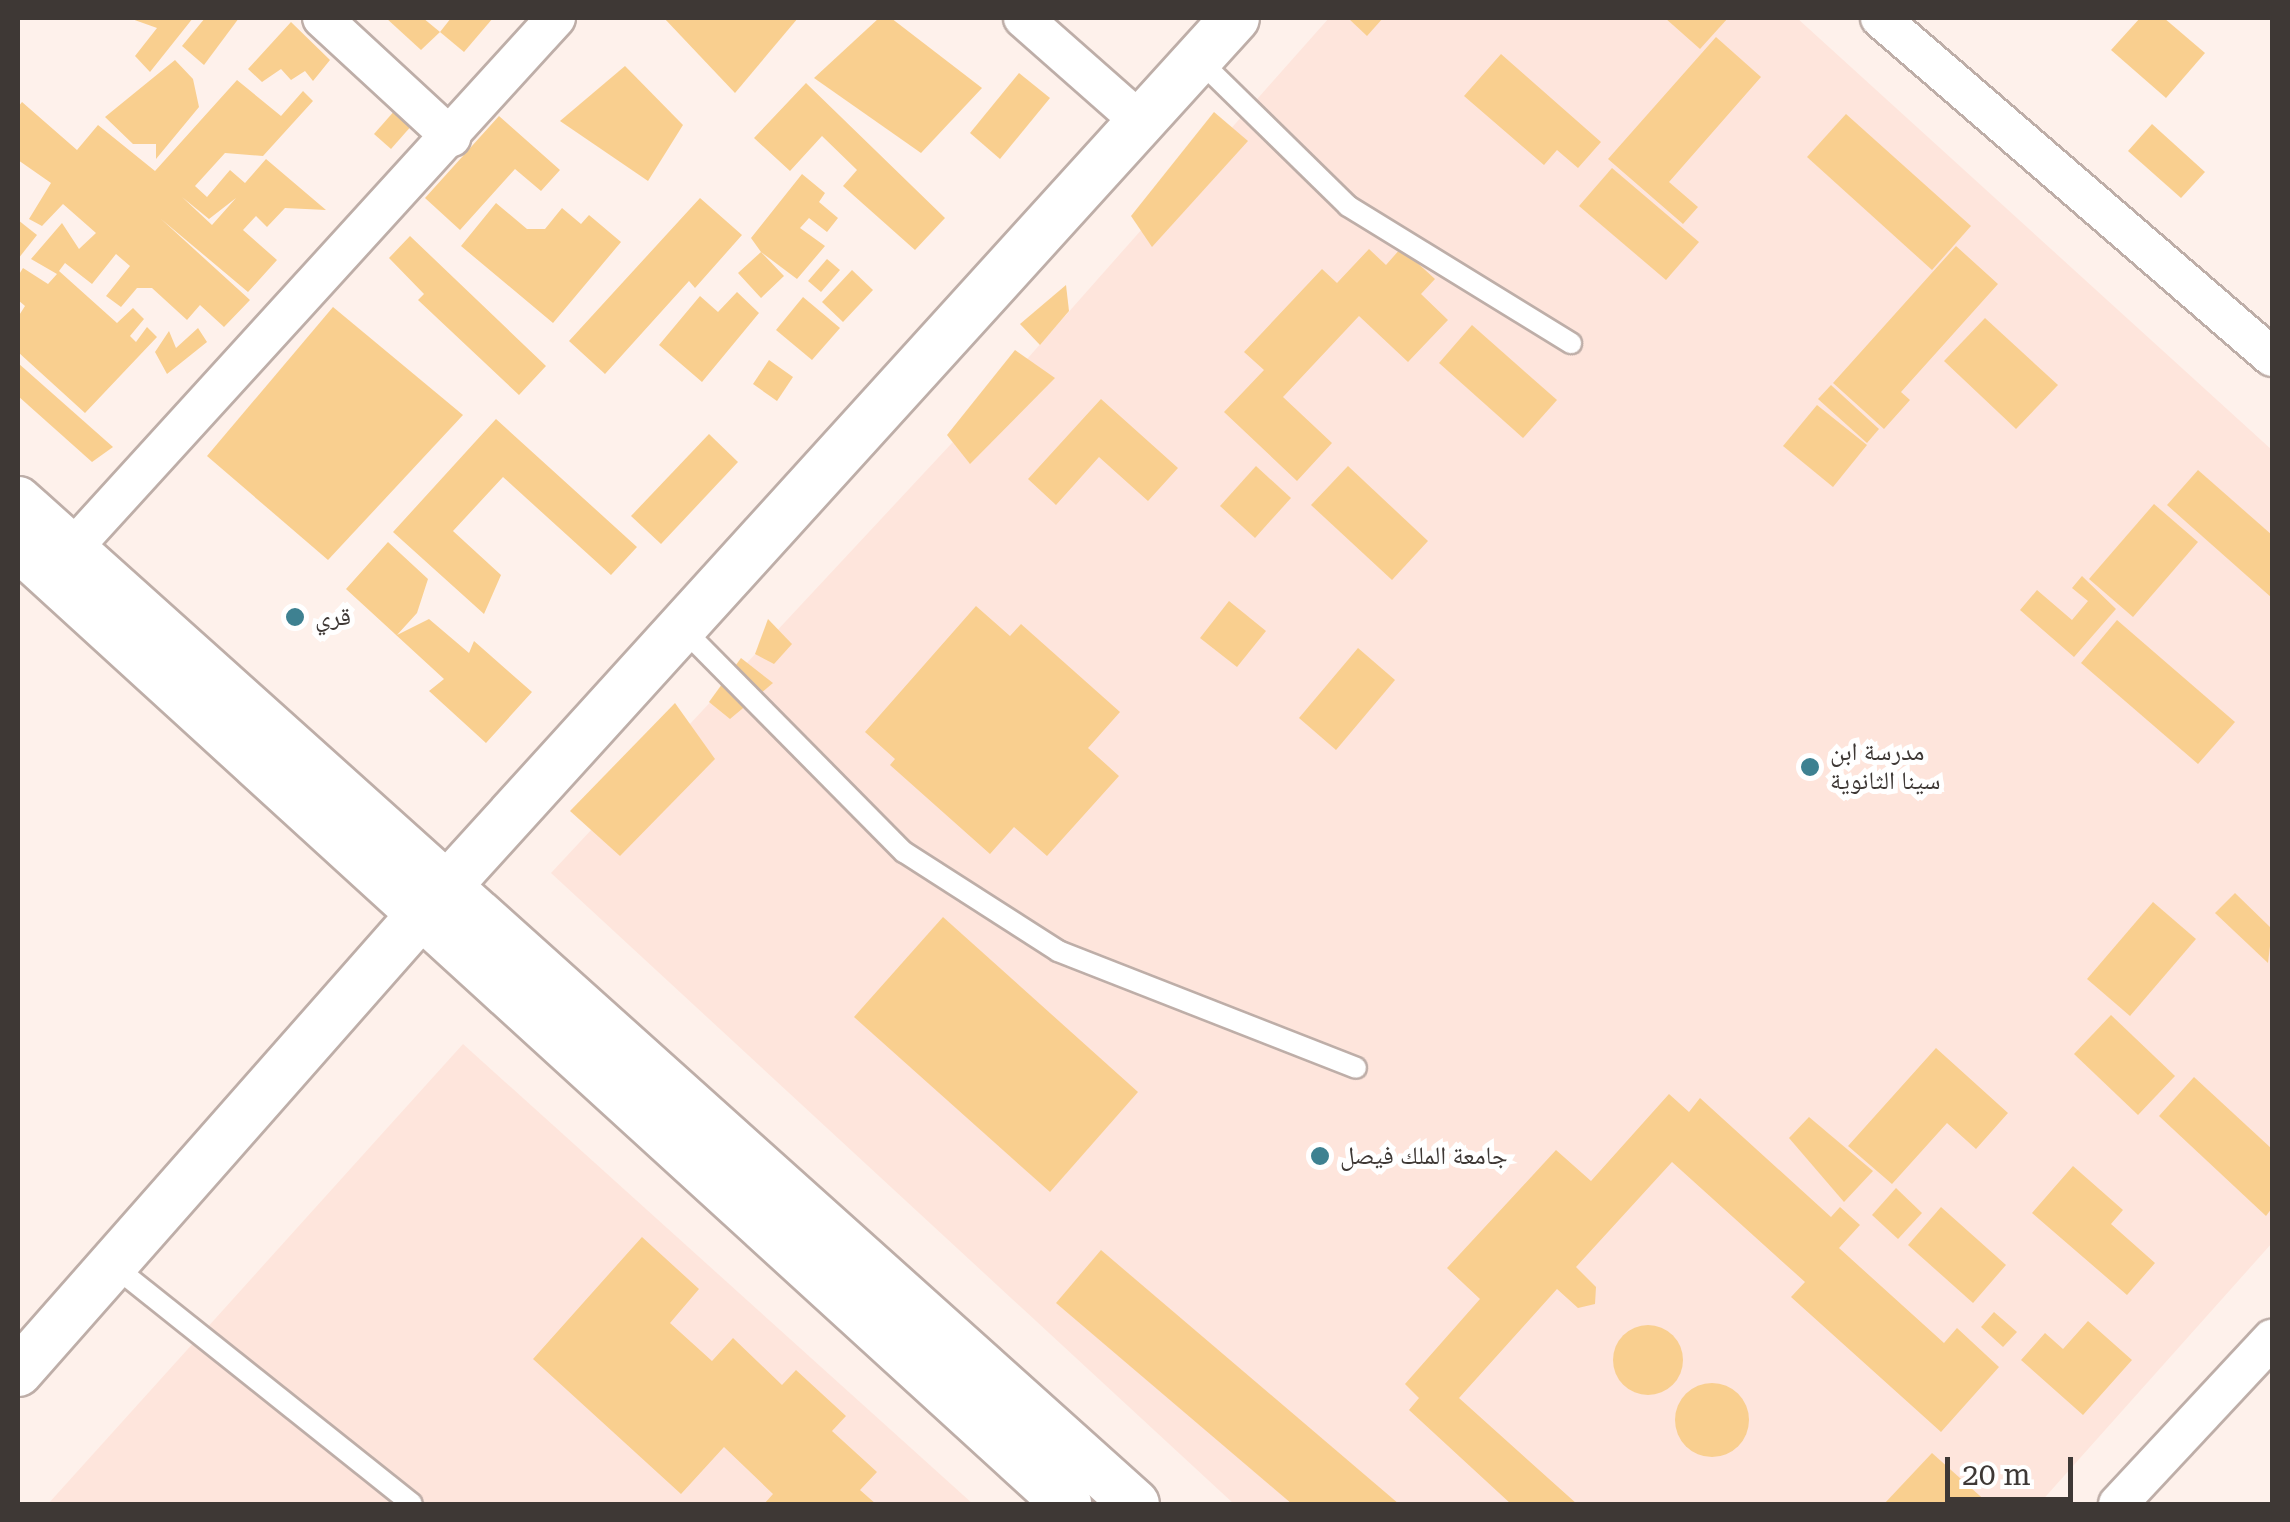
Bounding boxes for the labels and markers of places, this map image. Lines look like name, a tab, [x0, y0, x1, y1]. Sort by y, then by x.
place label: قري	[315, 602, 351, 632]
marker: قري	[284, 606, 306, 628]
place label: مدرسة ابن سينا الثانوية	[1830, 738, 1940, 797]
marker: مدرسة ابن سينا الثانوية	[1799, 756, 1821, 778]
place label: جامعة الملك فيصل	[1340, 1141, 1508, 1171]
marker: جامعة الملك فيصل	[1309, 1145, 1331, 1167]

